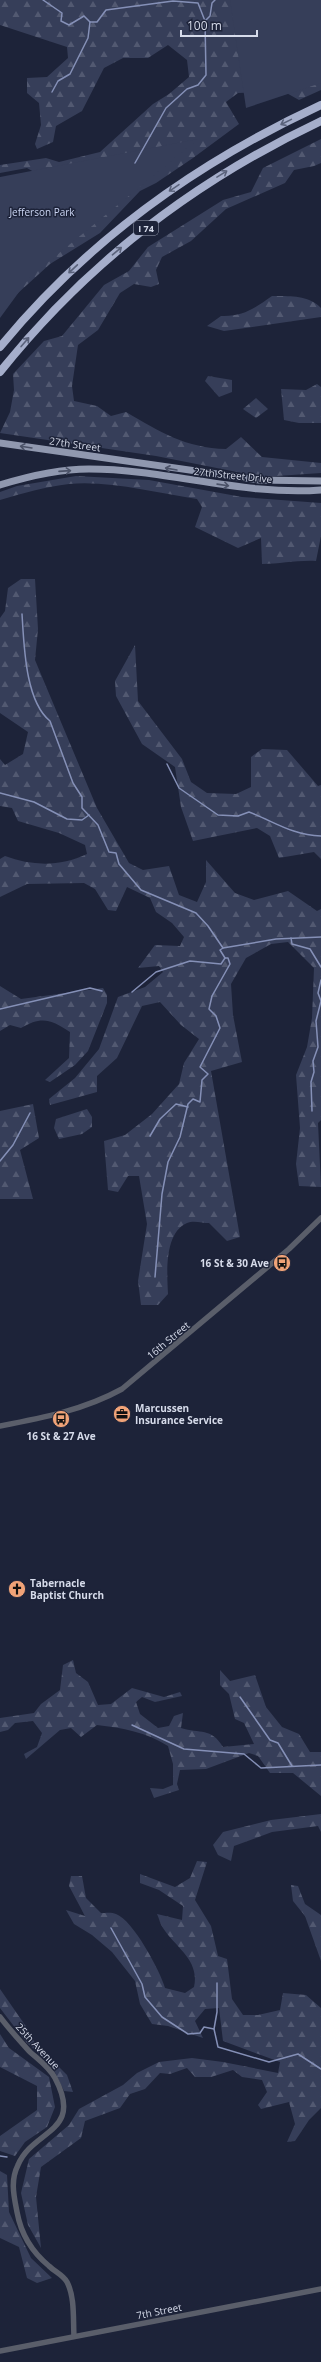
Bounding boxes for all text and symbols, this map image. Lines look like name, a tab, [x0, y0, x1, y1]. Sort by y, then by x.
scale bar	[181, 12, 257, 38]
text: 100 m	[187, 17, 222, 34]
one-way arrow	[280, 118, 292, 126]
one-way arrow	[216, 170, 227, 178]
one-way arrow	[169, 184, 180, 192]
park label: Jefferson Park	[8, 205, 75, 219]
road number: I 74	[134, 221, 158, 235]
one-way arrow	[112, 246, 123, 255]
one-way arrow	[68, 265, 78, 274]
one-way arrow	[20, 337, 30, 347]
street label: 27th Street	[48, 433, 102, 455]
one-way arrow	[20, 443, 33, 451]
one-way arrow	[165, 464, 178, 472]
street label: 27th Street Drive	[193, 464, 273, 486]
one-way arrow	[58, 467, 71, 474]
one-way arrow	[216, 481, 229, 489]
bus stop icon: 16 St & 30 Ave	[272, 1253, 292, 1273]
place label: 16 St & 30 Ave	[200, 1256, 269, 1270]
street label: 16th Street	[144, 1318, 193, 1362]
place label: Marcussen Insurance Service	[135, 1401, 223, 1427]
office icon: Marcussen Insurance Service	[112, 1404, 132, 1424]
bus stop icon: 16 St & 27 Ave	[51, 1409, 71, 1429]
place label: 16 St & 27 Ave	[26, 1429, 96, 1443]
place label: Tabernacle Baptist Church	[30, 1576, 104, 1602]
church icon: Tabernacle Baptist Church	[7, 1579, 27, 1599]
street label: 25th Avenue	[13, 2020, 63, 2072]
street label: 7th Street	[135, 2300, 183, 2322]

